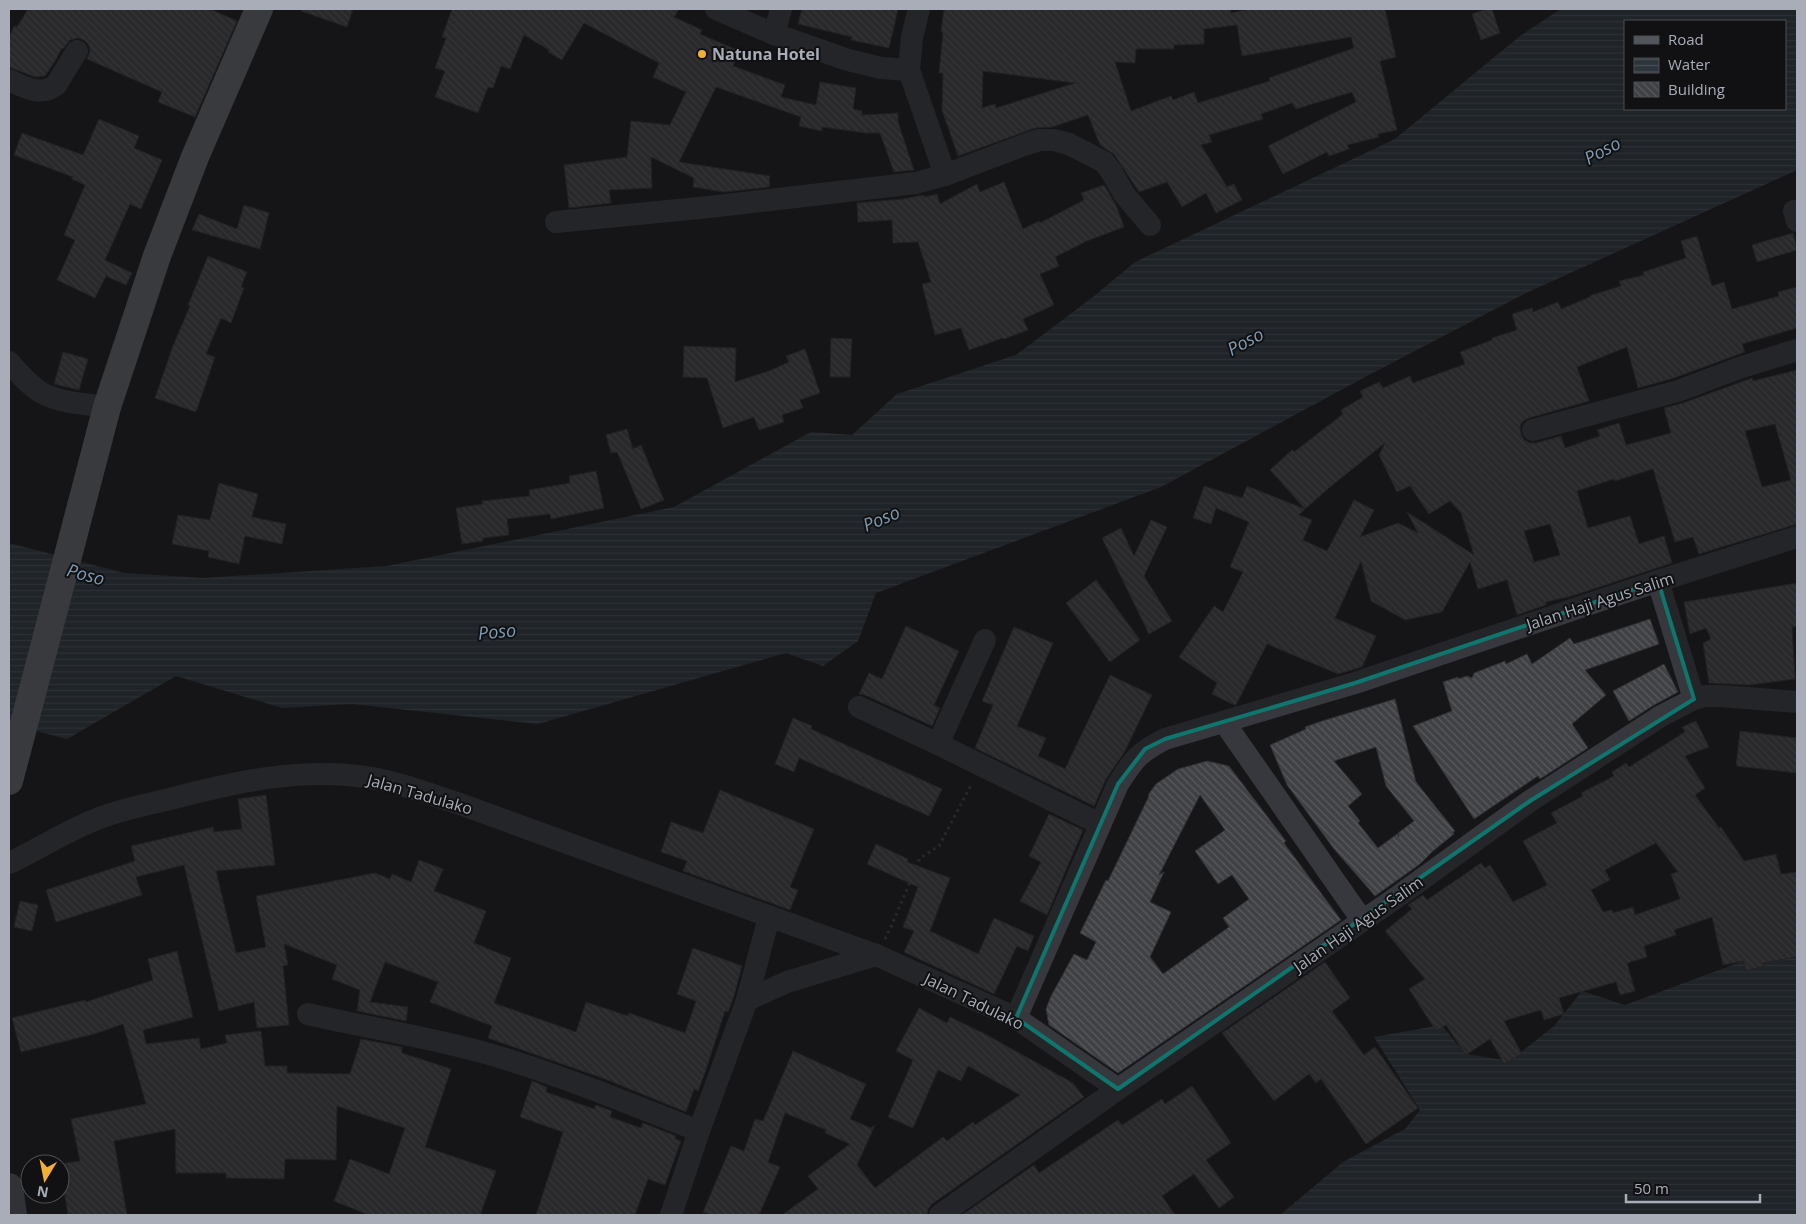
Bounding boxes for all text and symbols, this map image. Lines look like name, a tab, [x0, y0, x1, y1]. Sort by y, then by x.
legend	[1624, 20, 1786, 110]
text: Road	[1668, 29, 1704, 49]
place label: Natuna Hotel	[712, 43, 820, 65]
marker: Natuna Hotel	[696, 48, 708, 60]
text: Water	[1668, 54, 1710, 74]
text: Building	[1668, 79, 1725, 99]
water label: Poso	[1579, 130, 1625, 170]
water label: Poso	[1222, 321, 1268, 361]
water label: Poso	[859, 499, 903, 537]
water label: Poso	[64, 557, 108, 591]
street label: Jalan Haji Agus Salim	[1521, 567, 1677, 636]
water label: Poso	[477, 617, 517, 645]
street label: Jalan Tadulako	[363, 768, 475, 820]
street label: Jalan Haji Agus Salim	[1287, 871, 1427, 978]
street label: Jalan Tadulako	[919, 966, 1028, 1035]
north arrow	[20, 1154, 70, 1204]
scale bar	[1626, 1172, 1760, 1204]
text: 50 m	[1634, 1178, 1669, 1198]
text: N	[35, 1182, 50, 1203]

